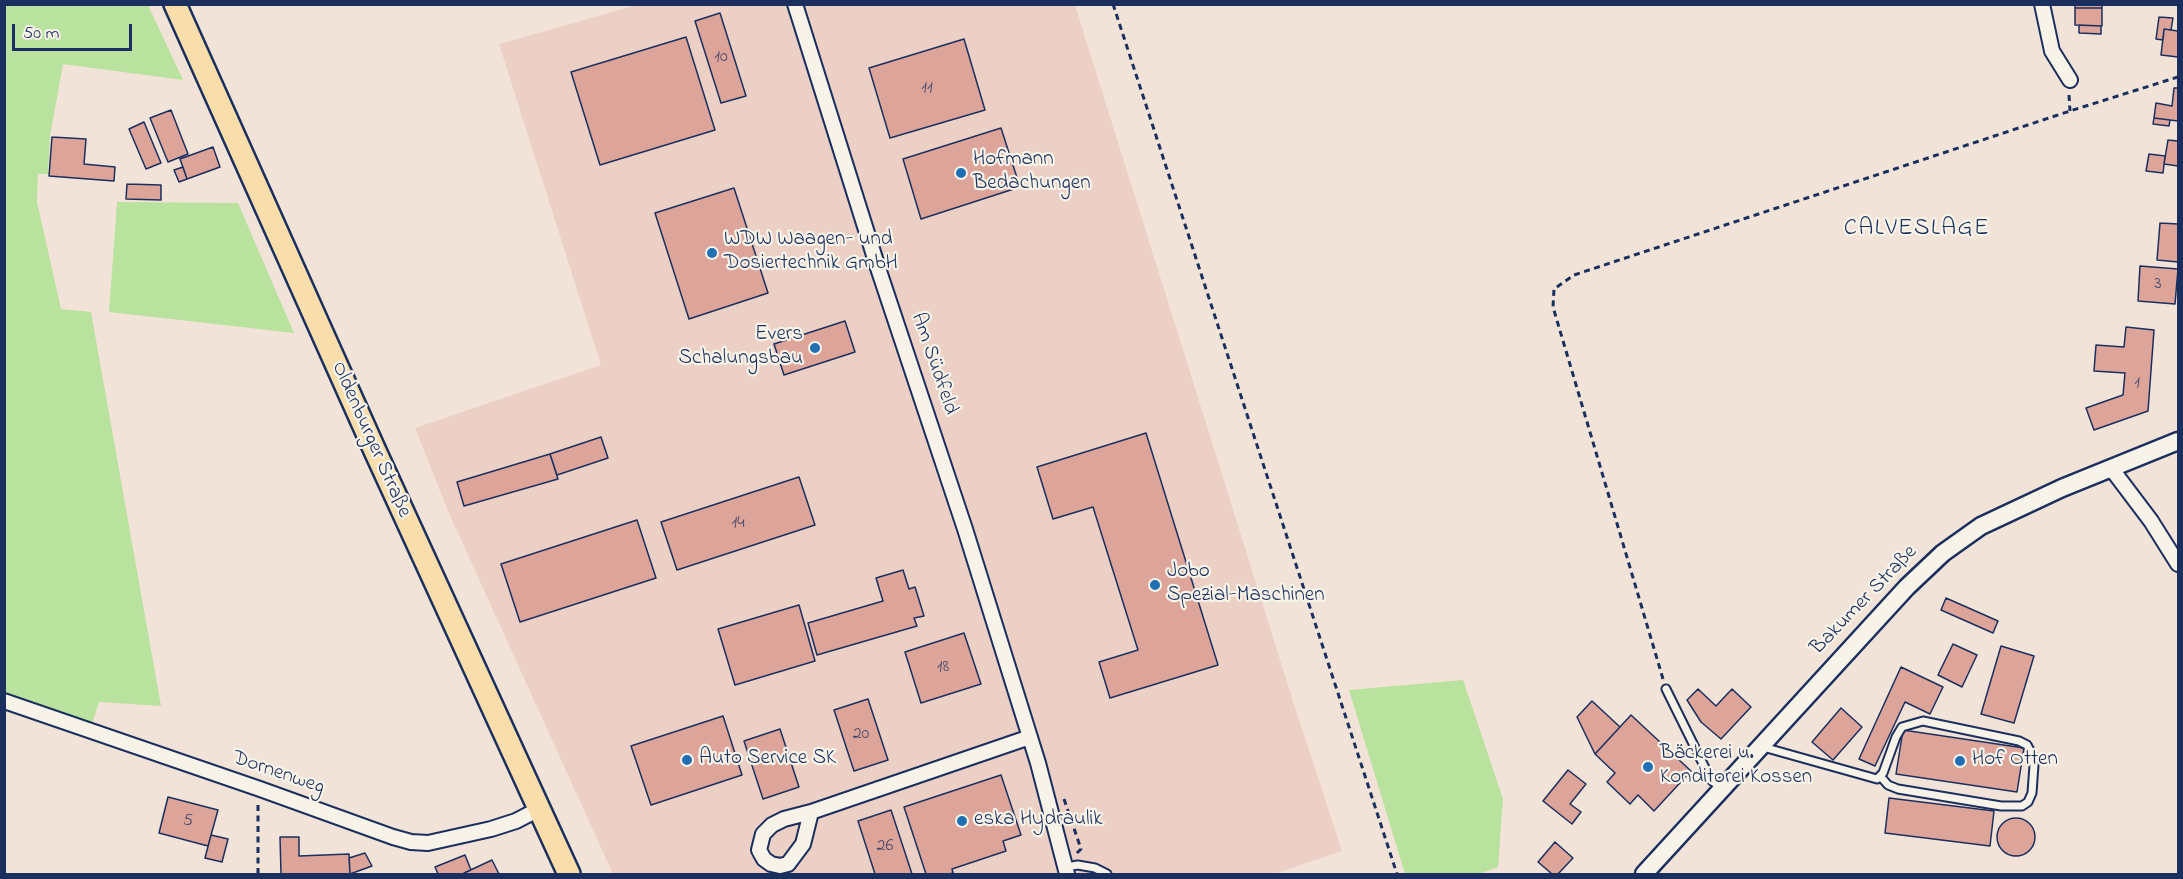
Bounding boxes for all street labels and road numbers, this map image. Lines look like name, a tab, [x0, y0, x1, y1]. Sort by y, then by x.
street label: Am Südfeld	[904, 310, 962, 418]
street label: Oldenburger Straße	[324, 358, 416, 522]
street label: Bakumer Straße	[1806, 541, 1924, 661]
street label: Dornenweg	[229, 747, 327, 801]

